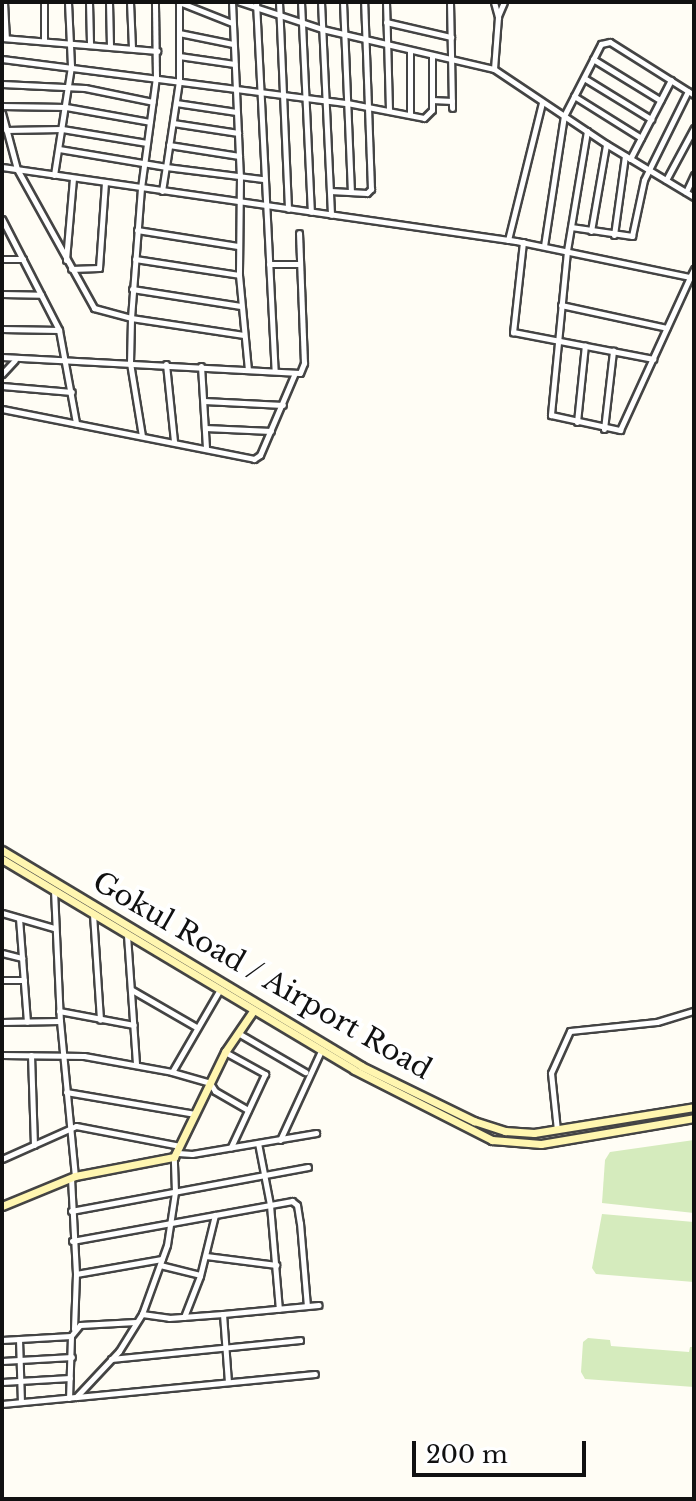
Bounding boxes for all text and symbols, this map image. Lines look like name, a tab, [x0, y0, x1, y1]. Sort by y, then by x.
street label: Gokul Road / Airport Road	[86, 865, 438, 1087]
scale bar	[416, 1425, 590, 1475]
text: 200 m	[426, 1440, 508, 1469]

